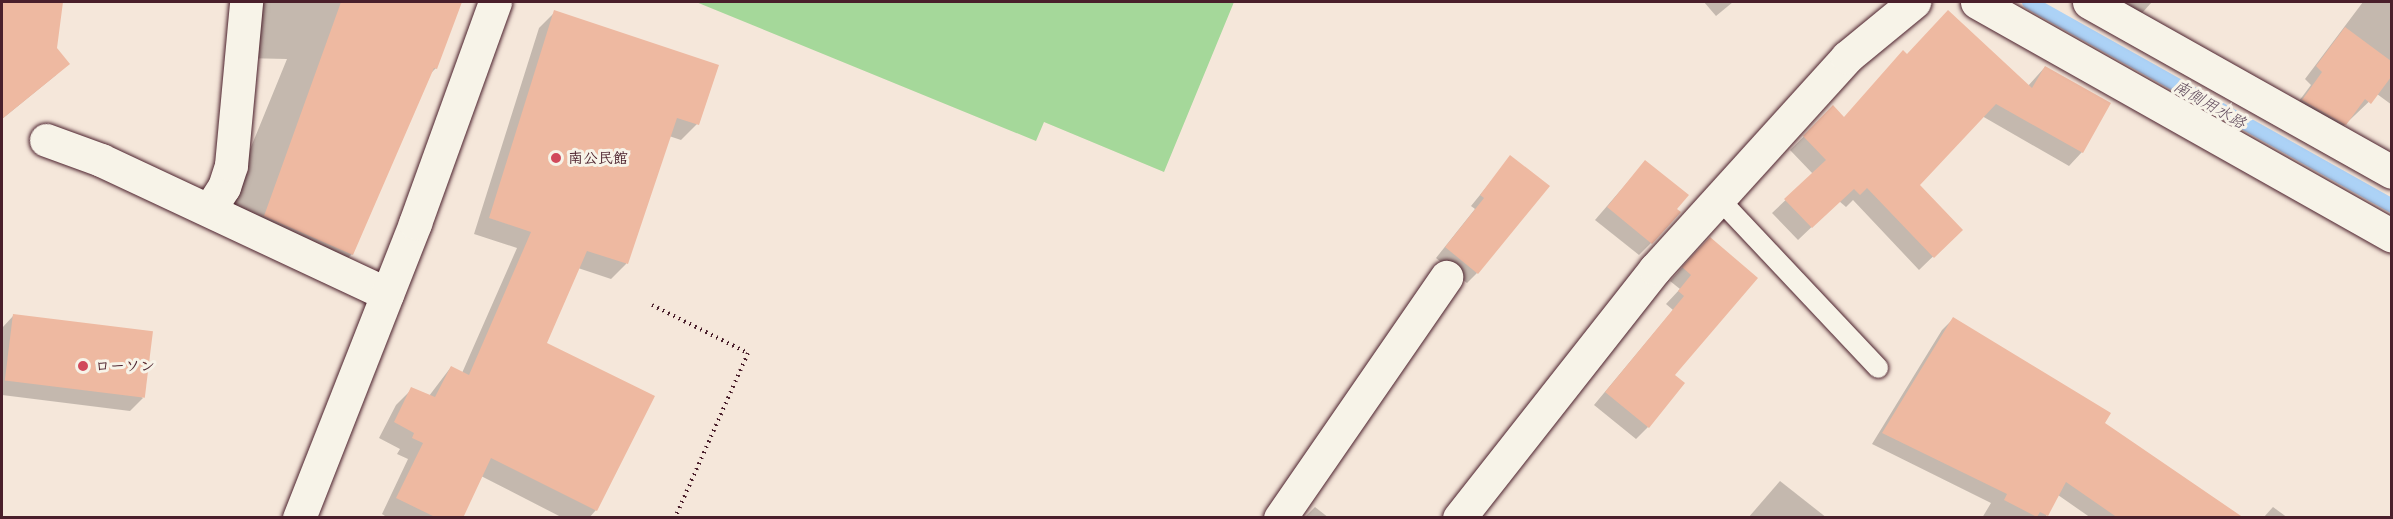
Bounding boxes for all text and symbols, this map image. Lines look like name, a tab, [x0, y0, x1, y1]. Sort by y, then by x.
water label: 南側用水路	[2171, 76, 2249, 132]
place label: 南公民館	[568, 149, 628, 167]
marker: 南公民館	[549, 151, 563, 165]
place label: ローソン	[95, 357, 155, 375]
marker: ローソン	[76, 359, 90, 373]

